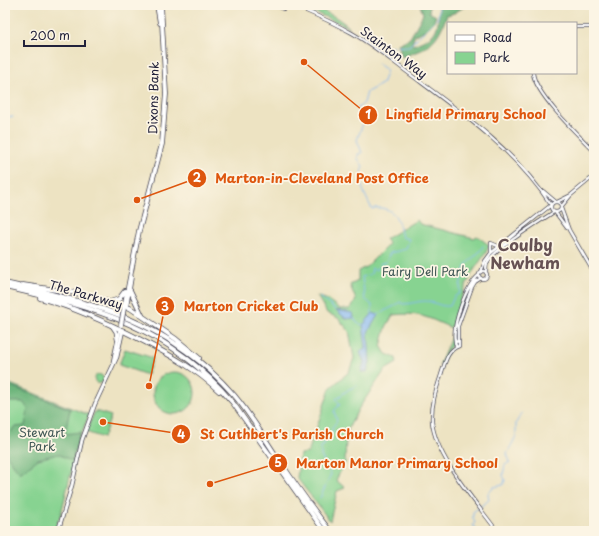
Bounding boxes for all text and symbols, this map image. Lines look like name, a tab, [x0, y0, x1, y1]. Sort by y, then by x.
scale bar	[24, 22, 85, 48]
street label: Stainton Way	[357, 22, 431, 83]
legend	[447, 22, 577, 74]
text: 200 m	[30, 26, 70, 44]
text: Road	[483, 28, 512, 46]
text: Park	[483, 48, 510, 66]
street label: Dixons Bank	[143, 61, 163, 135]
callout: Lingfield Primary School	[358, 102, 555, 127]
text: Lingfield Primary School	[386, 104, 546, 123]
text: 1	[365, 105, 371, 123]
callout: Marton-in-Cleveland Post Office	[187, 166, 437, 191]
text: 2	[193, 168, 202, 186]
text: Marton-in-Cleveland Post Office	[215, 168, 429, 187]
district label: Coulby Newham	[490, 232, 560, 274]
park label: Fairy Dell Park	[382, 262, 468, 280]
street label: The Parkway	[47, 275, 125, 313]
callout: Marton Cricket Club	[155, 294, 327, 319]
text: Marton Cricket Club	[184, 296, 319, 315]
text: 3	[161, 297, 169, 315]
callout: St Cuthbert's Parish Church	[171, 422, 392, 447]
park label: Stewart Park	[19, 423, 65, 455]
text: St Cuthbert's Parish Church	[200, 424, 384, 443]
text: 4	[177, 425, 185, 443]
callout: Marton Manor Primary School	[268, 451, 506, 476]
text: 5	[274, 453, 282, 471]
text: Marton Manor Primary School	[296, 453, 498, 472]

